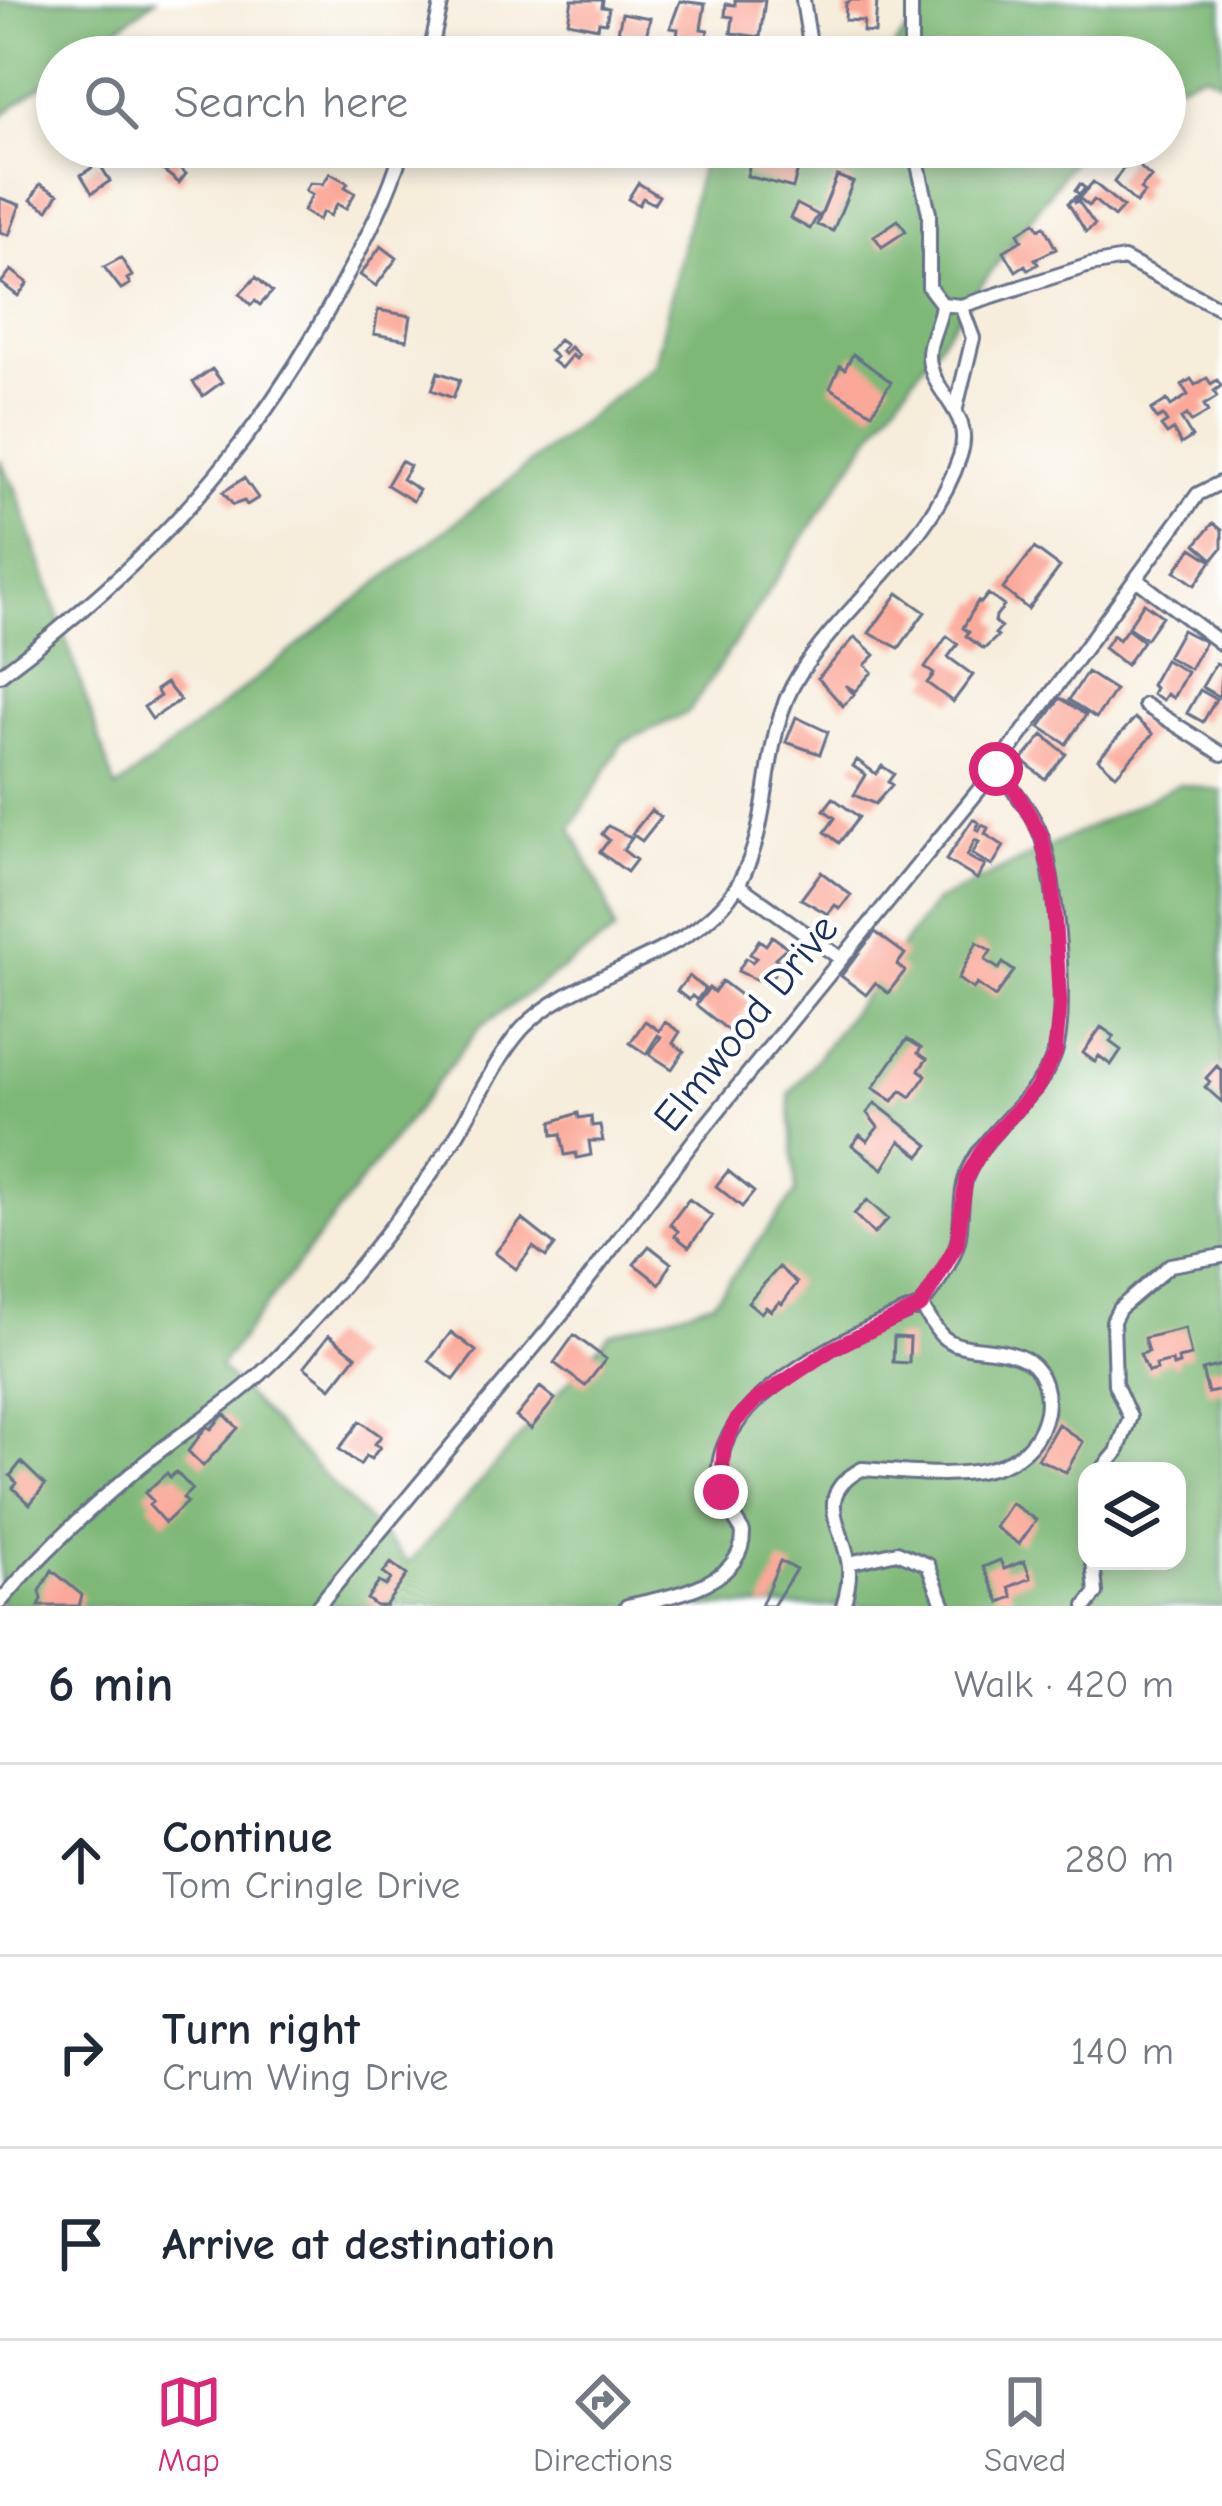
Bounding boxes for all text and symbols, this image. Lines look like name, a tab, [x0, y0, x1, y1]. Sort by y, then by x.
search box	[36, 36, 1186, 168]
icon: search	[78, 69, 144, 135]
text: Search here	[174, 76, 408, 128]
route start	[969, 742, 1023, 796]
street label: Elmwood Drive	[644, 905, 848, 1141]
map controls	[1078, 1462, 1186, 1570]
button: layers	[1078, 1462, 1186, 1570]
route end	[694, 1465, 748, 1519]
text: 6 min	[48, 1655, 174, 1714]
text: Walk · 420 m	[954, 1662, 1174, 1707]
text: Continue	[162, 1811, 332, 1863]
icon: ahead	[48, 1827, 114, 1893]
text: 280 m	[1064, 1837, 1174, 1882]
text: Tom Cringle Drive	[162, 1863, 460, 1908]
text: Turn right	[162, 2003, 360, 2055]
icon: right	[48, 2019, 114, 2085]
text: 140 m	[1071, 2029, 1174, 2074]
text: Crum Wing Drive	[162, 2055, 449, 2100]
icon: arrive	[48, 2211, 114, 2277]
text: Arrive at destination	[162, 2218, 555, 2270]
tab: Map	[156, 2369, 222, 2479]
tab: Directions	[533, 2369, 673, 2479]
tab: Saved	[984, 2369, 1066, 2479]

